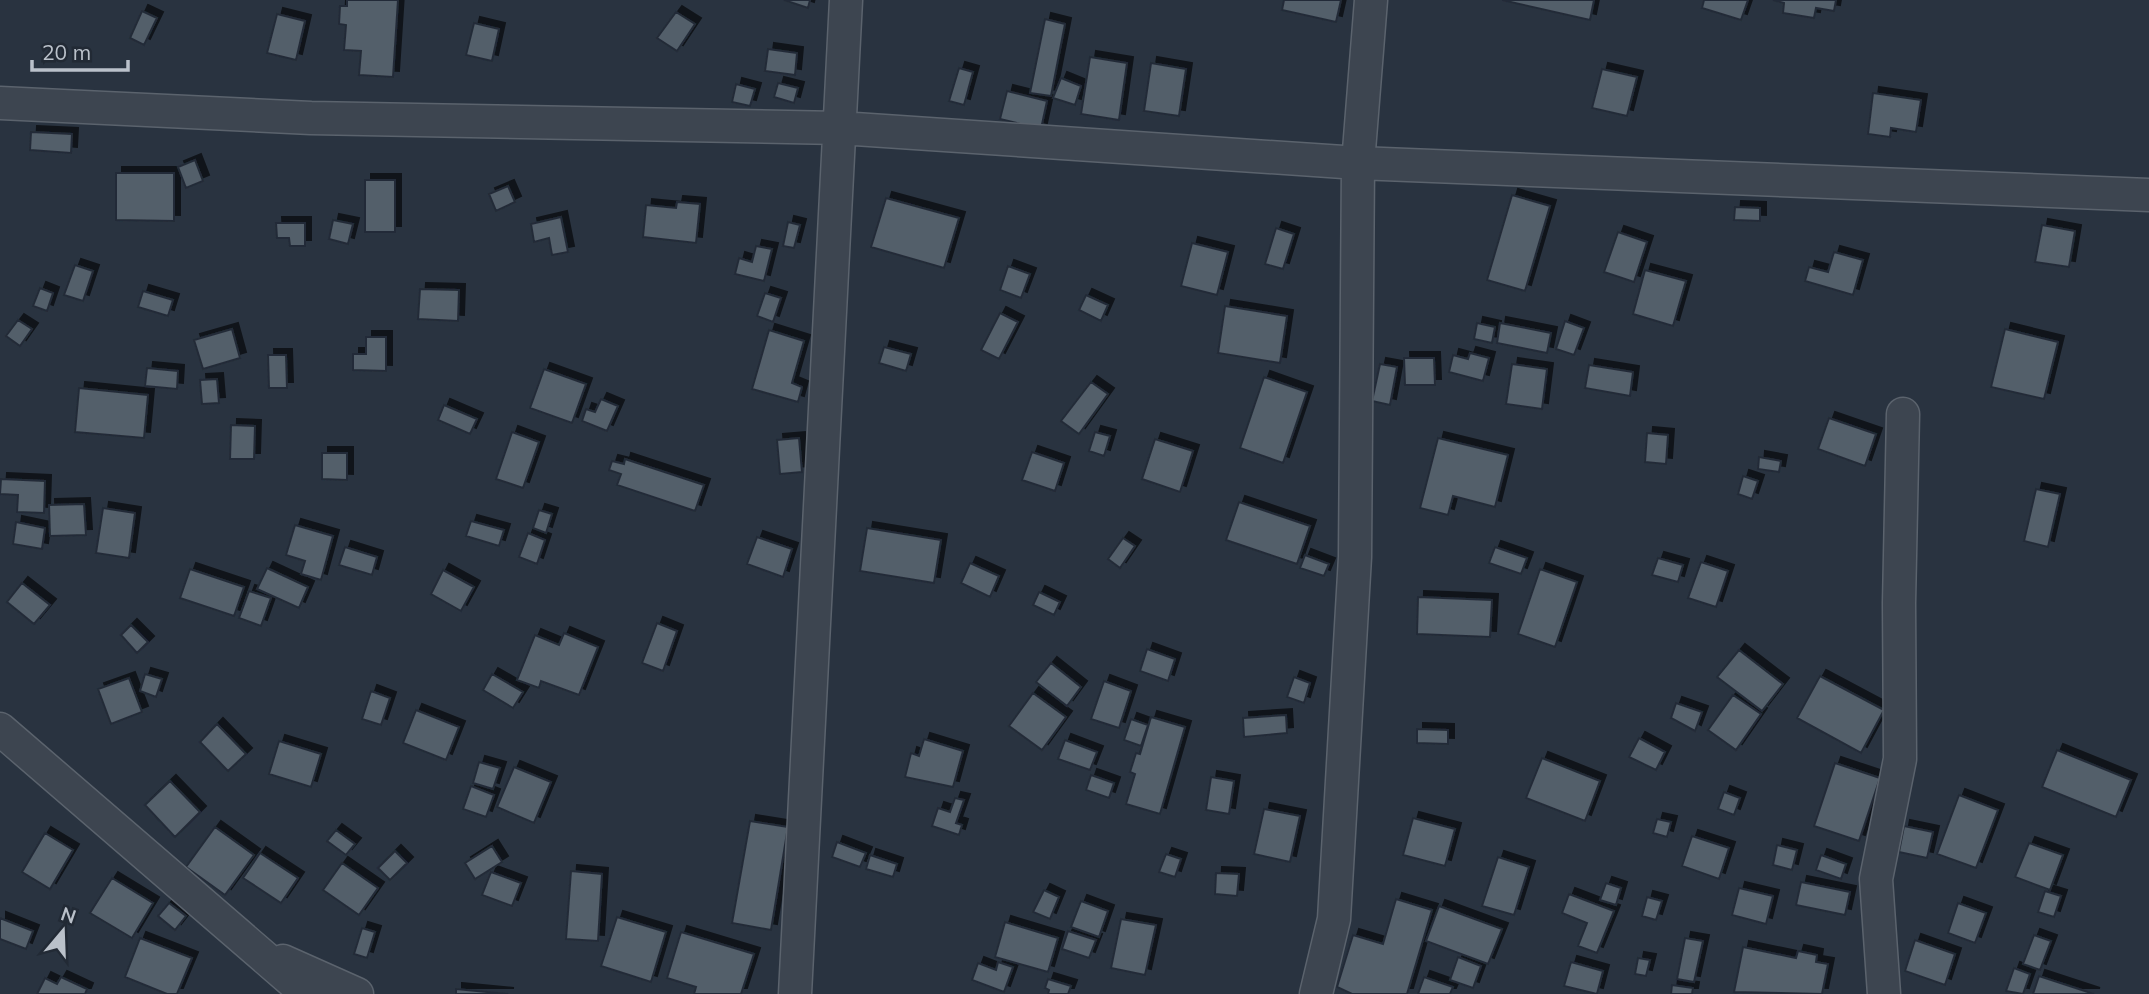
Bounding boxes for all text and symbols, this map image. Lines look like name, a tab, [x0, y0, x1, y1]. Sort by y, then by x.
scale bar	[32, 28, 128, 72]
text: 20 m	[42, 39, 91, 65]
north arrow	[28, 896, 98, 966]
text: N	[58, 901, 79, 929]

